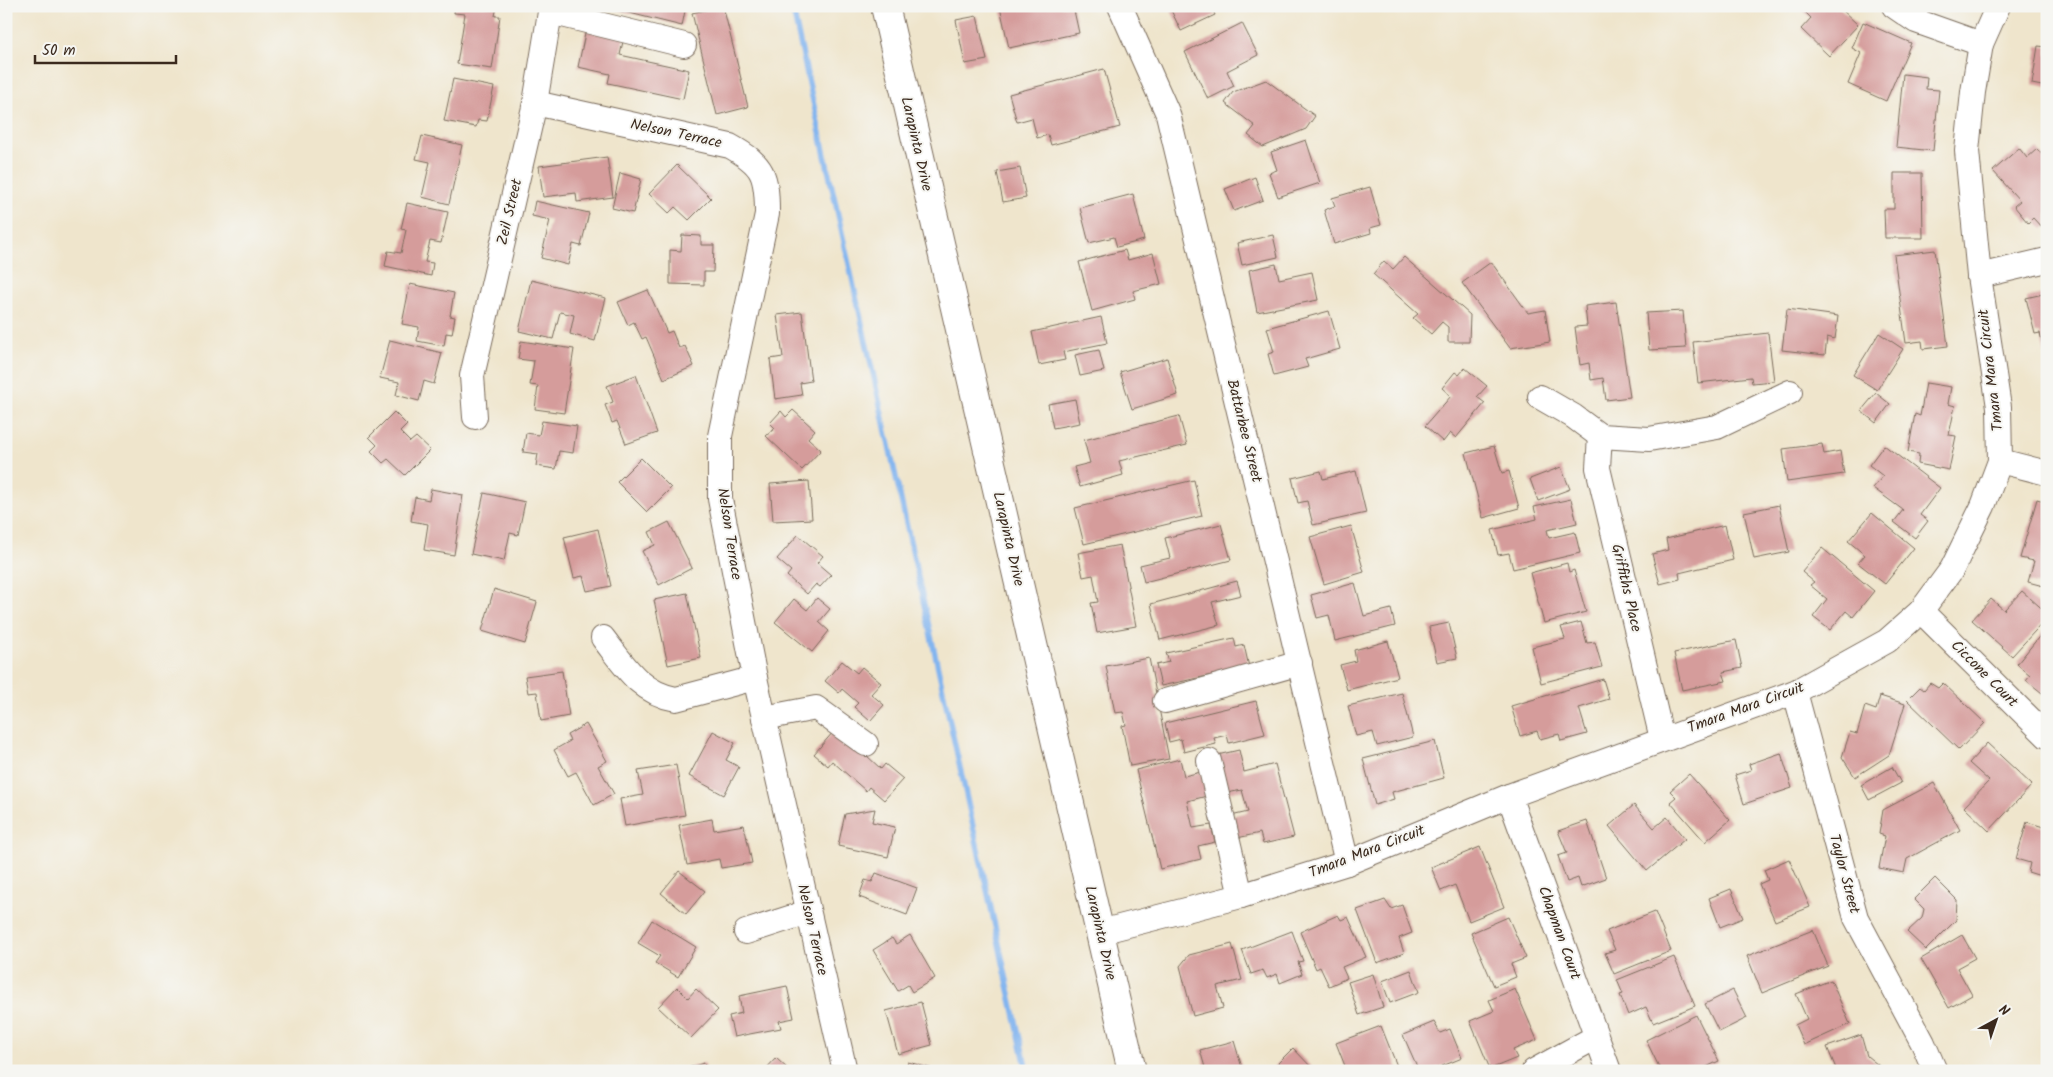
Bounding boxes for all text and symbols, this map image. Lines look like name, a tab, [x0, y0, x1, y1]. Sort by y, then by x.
scale bar	[35, 32, 176, 64]
text: 50 m	[42, 39, 76, 63]
street label: Larapinta Drive	[893, 94, 939, 194]
street label: Nelson Terrace	[628, 113, 724, 155]
street label: Zeil Street	[491, 176, 529, 248]
street label: Tmara Mara Circuit	[1972, 307, 2010, 432]
street label: Battarbee Street	[1220, 377, 1268, 485]
street label: Nelson Terrace	[710, 486, 748, 582]
street label: Larapinta Drive	[985, 489, 1031, 589]
street label: Griffiths Place	[1604, 542, 1648, 635]
street label: Ciccone Court	[1945, 635, 2023, 713]
street label: Tmara Mara Circuit	[1684, 676, 1808, 740]
street label: Tmara Mara Circuit	[1305, 819, 1429, 885]
street label: Taylor Street	[1822, 831, 1866, 917]
street label: Nelson Terrace	[790, 882, 834, 978]
street label: Larapinta Drive	[1077, 883, 1123, 983]
street label: Chapman Court	[1531, 883, 1587, 983]
north arrow	[1970, 994, 2020, 1044]
text: N	[1993, 1000, 2014, 1022]

